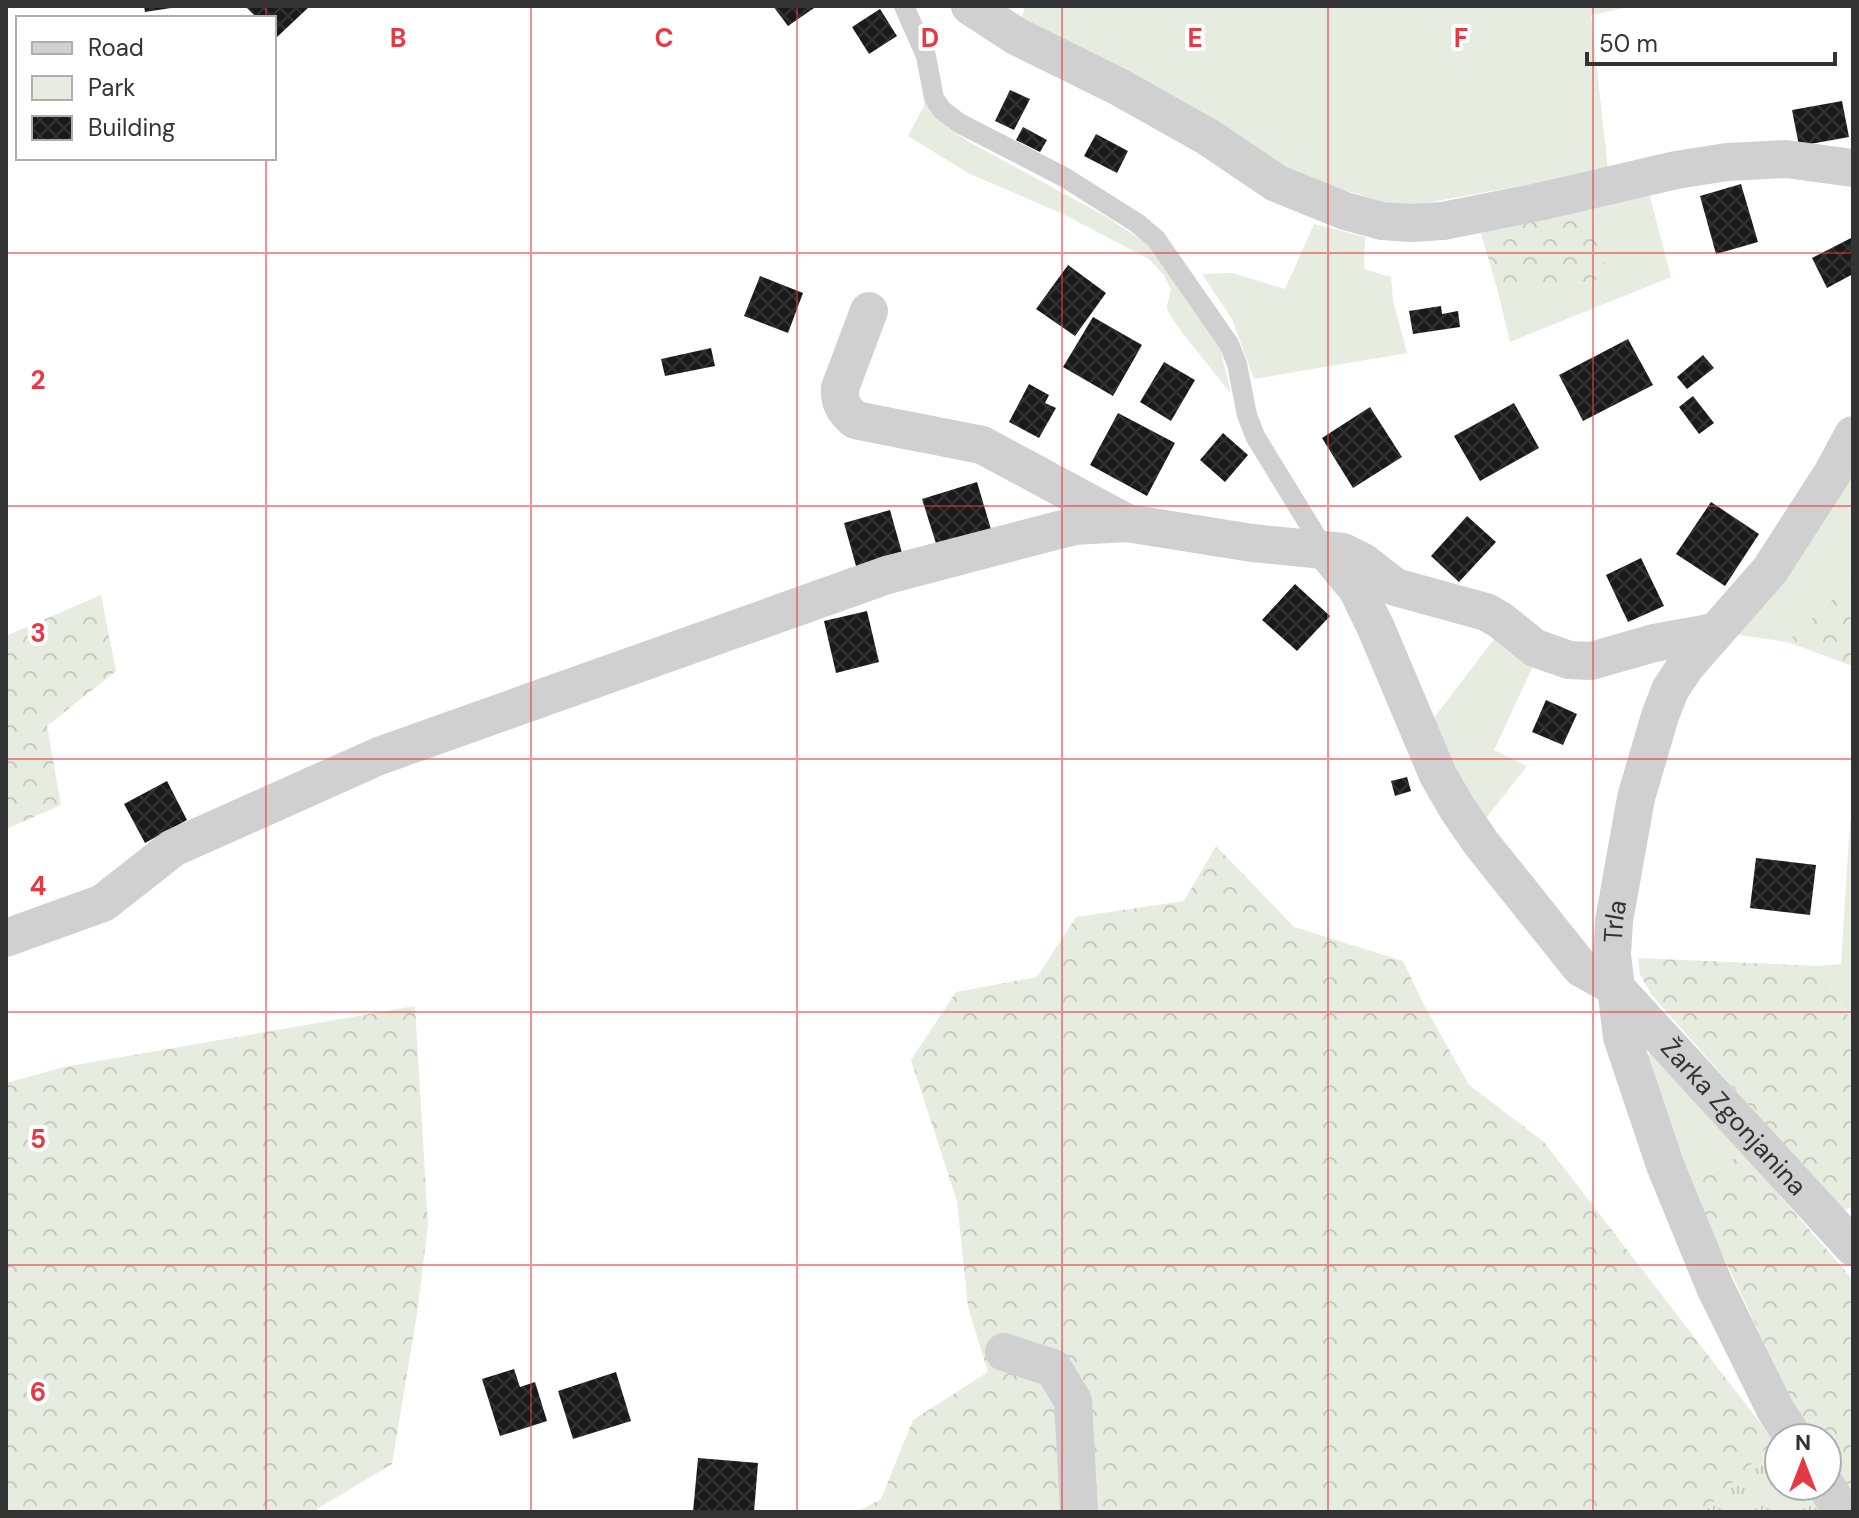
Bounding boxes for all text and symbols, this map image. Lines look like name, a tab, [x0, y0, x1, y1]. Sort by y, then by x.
legend	[16, 16, 276, 160]
scale bar	[1587, 16, 1835, 66]
text: B	[390, 21, 406, 55]
text: C	[654, 21, 674, 55]
text: D	[921, 21, 939, 55]
text: E	[1187, 21, 1203, 55]
text: F	[1454, 21, 1468, 55]
text: 50 m	[1599, 28, 1658, 59]
text: Road	[88, 32, 144, 63]
text: Park	[88, 72, 135, 103]
text: Building	[88, 112, 175, 143]
text: 2	[30, 363, 46, 397]
text: 3	[30, 616, 46, 650]
text: 4	[30, 869, 46, 903]
street label: Trla	[1596, 897, 1634, 943]
street label: Žarka Zgonjanina	[1653, 1031, 1814, 1203]
text: 5	[30, 1122, 46, 1156]
text: 6	[30, 1375, 46, 1409]
north arrow	[1763, 1422, 1843, 1502]
text: N	[1795, 1428, 1811, 1457]

